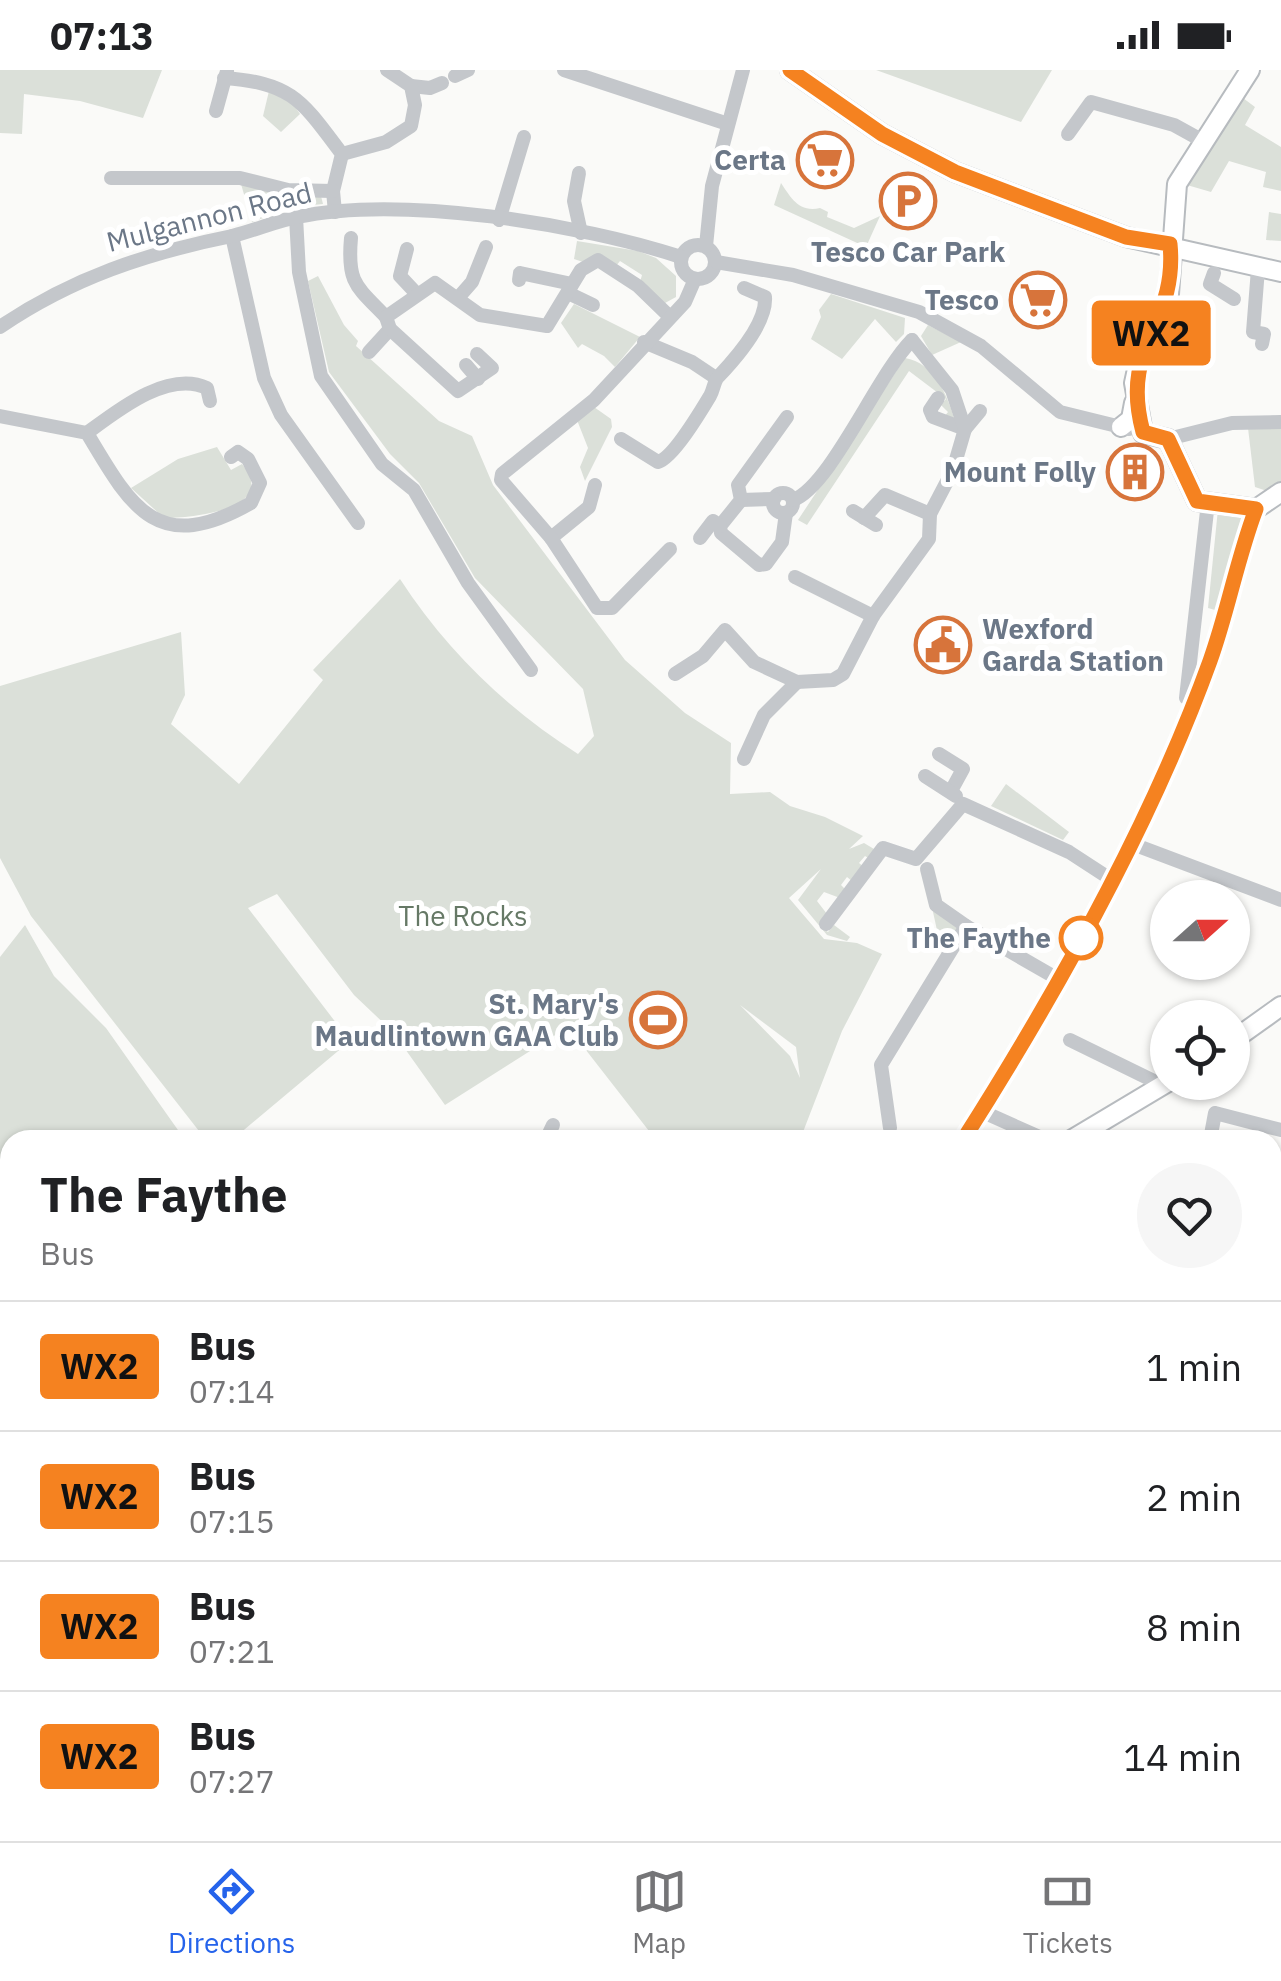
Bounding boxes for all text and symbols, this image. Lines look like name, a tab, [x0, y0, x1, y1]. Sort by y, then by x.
text: 07:13	[50, 11, 154, 60]
supermarket icon: Certa	[795, 130, 855, 190]
place label: Certa	[714, 141, 786, 178]
parking icon: Tesco Car Park	[878, 171, 938, 231]
street label: Mulgannon Road	[102, 173, 315, 260]
place label: Tesco Car Park	[811, 233, 1006, 270]
supermarket icon: Tesco	[1008, 270, 1068, 330]
place label: Tesco	[924, 281, 999, 318]
line badge: WX2	[1094, 300, 1208, 366]
text: WX2	[1112, 310, 1190, 356]
building icon: Mount Folly	[1105, 442, 1165, 502]
place label: Mount Folly	[944, 453, 1096, 490]
place label: Wexford Garda Station	[982, 610, 1164, 679]
public building icon: Wexford Garda Station	[913, 615, 973, 675]
north arrow	[1150, 880, 1250, 980]
map controls	[1150, 880, 1250, 1100]
park label: The Rocks	[398, 897, 528, 934]
marker: The Faythe	[1060, 917, 1102, 959]
place label: The Faythe	[907, 919, 1051, 956]
place label: St. Mary's Maudlintown GAA Club	[314, 985, 619, 1054]
sports icon: St. Mary's Maudlintown GAA Club	[628, 990, 688, 1050]
button: locate	[1150, 1000, 1250, 1100]
text: The Faythe	[40, 1163, 288, 1225]
button: heart	[1137, 1163, 1242, 1268]
text: Bus	[40, 1232, 95, 1274]
text: Bus	[189, 1321, 256, 1370]
text: 1 min	[1146, 1342, 1242, 1391]
text: WX2	[60, 1343, 139, 1389]
text: 07:14	[189, 1370, 275, 1412]
text: Bus	[189, 1451, 256, 1500]
text: 2 min	[1146, 1472, 1242, 1521]
text: WX2	[60, 1473, 139, 1519]
text: 07:15	[189, 1500, 275, 1542]
text: Bus	[189, 1581, 256, 1630]
text: 8 min	[1146, 1602, 1242, 1651]
text: WX2	[60, 1603, 139, 1649]
text: 07:21	[189, 1630, 275, 1672]
text: Bus	[189, 1711, 256, 1760]
text: 14 min	[1123, 1732, 1242, 1781]
text: WX2	[60, 1733, 139, 1779]
text: 07:27	[189, 1760, 275, 1802]
tab: Directions	[168, 1864, 295, 1961]
tab: Map	[632, 1864, 687, 1961]
tab: Tickets	[1023, 1864, 1113, 1961]

